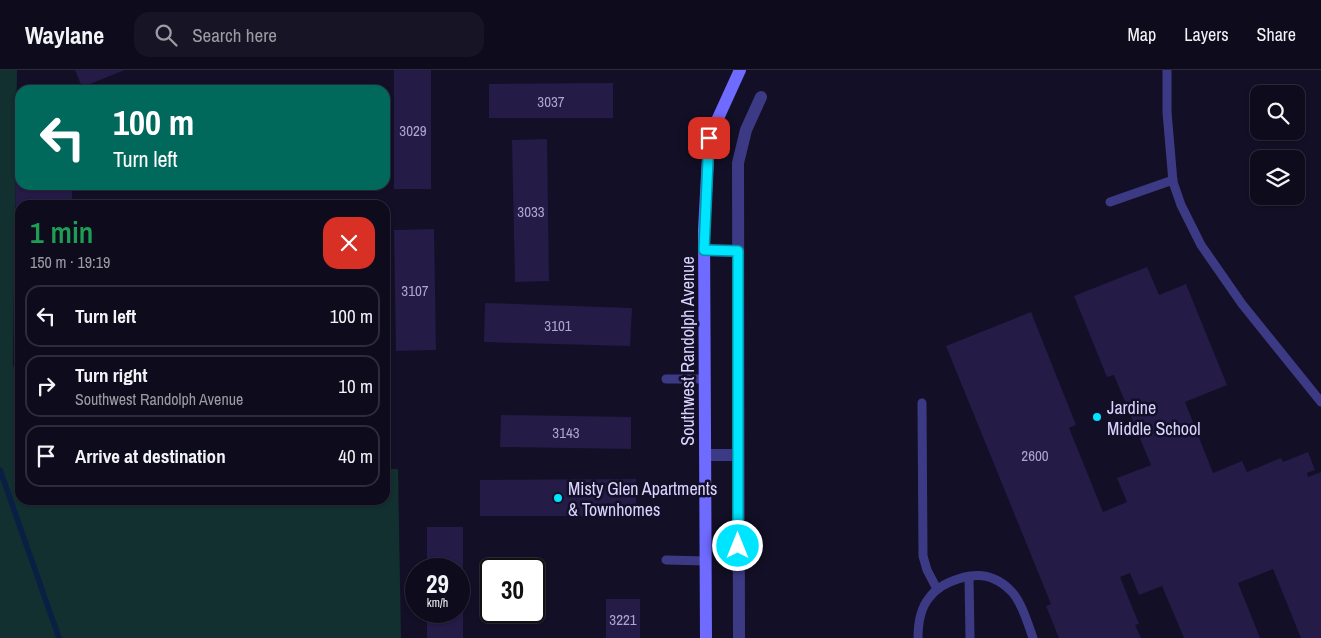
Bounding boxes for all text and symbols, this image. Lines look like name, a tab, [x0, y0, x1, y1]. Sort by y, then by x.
search box	[134, 12, 484, 57]
text: Waylane	[25, 19, 104, 51]
icon: search	[152, 21, 180, 49]
text: Search here	[192, 22, 277, 48]
text: Map	[1128, 22, 1156, 47]
text: Layers	[1184, 22, 1229, 47]
text: Share	[1257, 22, 1296, 47]
map controls	[1250, 85, 1305, 205]
button: search	[1250, 85, 1305, 140]
house number: 3037	[537, 91, 565, 112]
text: 100 m	[113, 99, 194, 146]
icon: left	[30, 105, 95, 170]
pin	[688, 117, 730, 159]
house number: 3029	[399, 120, 427, 141]
icon: arrive	[695, 124, 723, 152]
text: Turn left	[113, 144, 178, 174]
button: layers	[1250, 150, 1305, 205]
house number: 3033	[517, 201, 545, 222]
text: 1 min	[30, 212, 93, 252]
button: close	[323, 217, 375, 269]
text: 150 m · 19:19	[30, 251, 110, 273]
street label: Southwest Randolph Avenue	[675, 256, 700, 446]
house number: 3107	[401, 280, 429, 301]
icon: left	[32, 302, 60, 330]
text: Turn left	[75, 303, 136, 329]
text: 100 m	[330, 303, 373, 329]
house number: 3101	[544, 315, 572, 336]
text: Turn right	[75, 362, 147, 388]
icon: right	[32, 372, 60, 400]
text: 10 m	[338, 373, 373, 399]
text: Southwest Randolph Avenue	[75, 388, 243, 410]
place label: Jardine Middle School	[1107, 395, 1201, 441]
marker: Jardine Middle School	[1091, 411, 1103, 423]
house number: 3143	[552, 422, 580, 443]
icon: arrive	[32, 442, 60, 470]
text: Arrive at destination	[75, 443, 226, 469]
text: 40 m	[338, 443, 373, 469]
house number: 2600	[1021, 445, 1049, 466]
place label: Misty Glen Apartments & Townhomes	[568, 476, 717, 522]
marker: Misty Glen Apartments & Townhomes	[552, 492, 564, 504]
position arrow	[711, 519, 763, 571]
speed limit sign: 30	[480, 558, 545, 623]
text: 29	[426, 567, 449, 601]
text: km/h	[427, 595, 448, 611]
house number: 3221	[609, 609, 637, 630]

